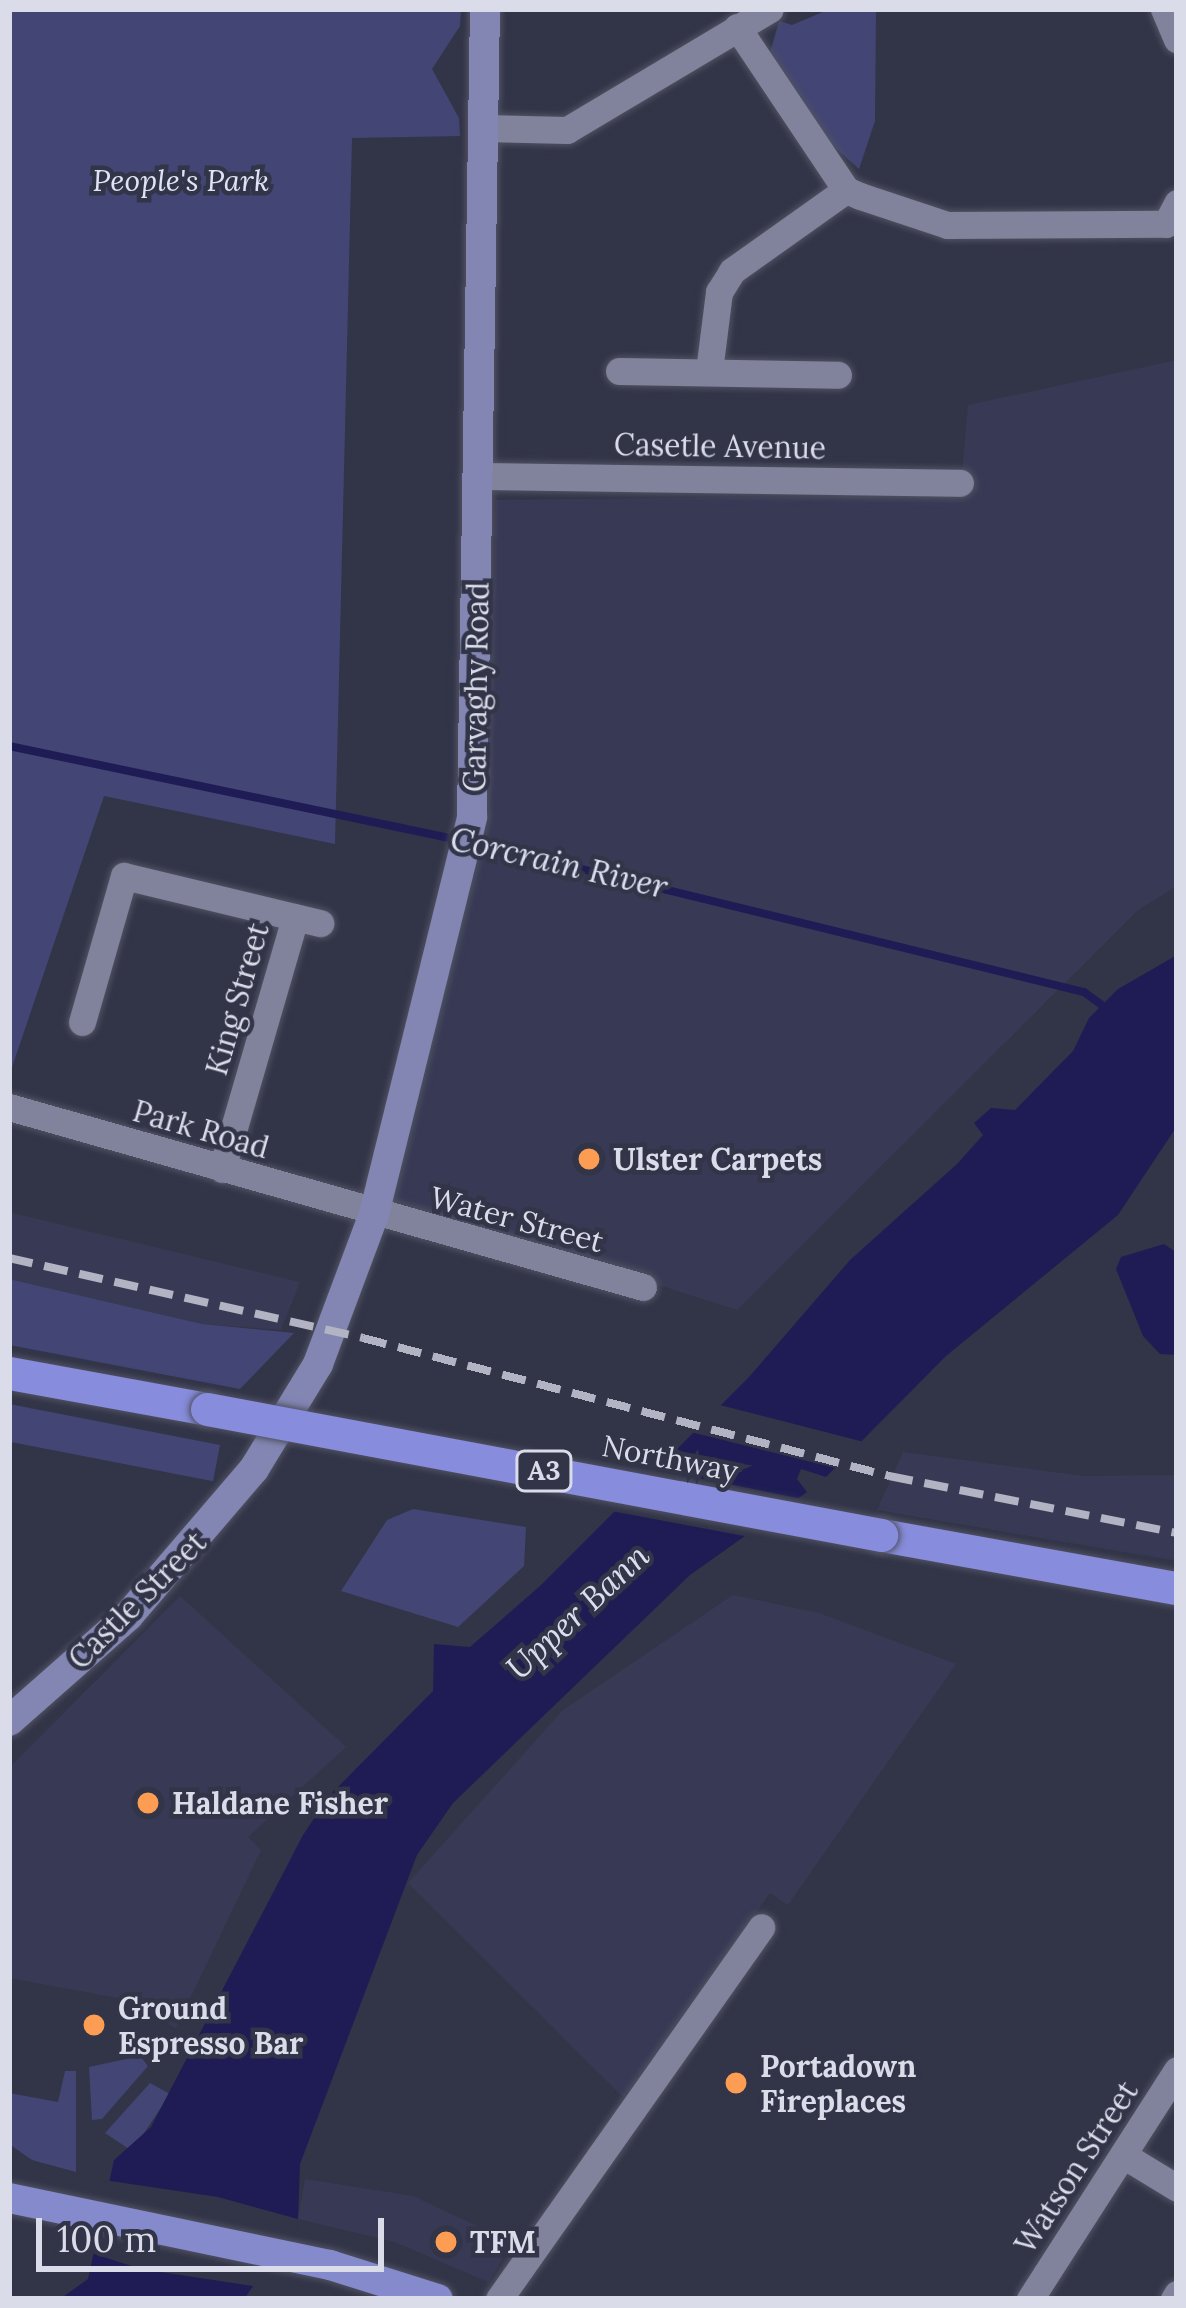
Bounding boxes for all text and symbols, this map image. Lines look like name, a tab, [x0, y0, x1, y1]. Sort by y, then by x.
park label: People's Park	[93, 162, 269, 198]
street label: Casetle Avenue	[614, 426, 826, 466]
street label: Garvaghy Road	[456, 582, 496, 792]
water label: Corcrain River	[446, 819, 672, 907]
street label: King Street	[198, 919, 276, 1079]
street label: Park Road	[129, 1092, 273, 1166]
place label: Ulster Carpets	[613, 1141, 822, 1177]
marker: Ulster Carpets	[576, 1146, 602, 1172]
street label: Water Street	[426, 1179, 608, 1259]
street label: Northway	[599, 1427, 741, 1489]
road number: A3	[514, 1450, 574, 1492]
street label: Castle Street	[61, 1524, 213, 1676]
water label: Upper Bann	[499, 1536, 657, 1688]
place label: Haldane Fisher	[172, 1785, 388, 1821]
marker: Haldane Fisher	[135, 1790, 161, 1816]
place label: Ground Espresso Bar	[118, 1990, 303, 2060]
marker: Ground Espresso Bar	[81, 2012, 107, 2038]
place label: Portadown Fireplaces	[760, 2048, 916, 2118]
marker: Portadown Fireplaces	[723, 2070, 749, 2096]
street label: Watson Street	[1007, 2074, 1145, 2260]
scale bar	[42, 2194, 390, 2268]
text: 100 m	[57, 2216, 156, 2262]
place label: TFM	[470, 2224, 536, 2260]
marker: TFM	[433, 2229, 459, 2255]

